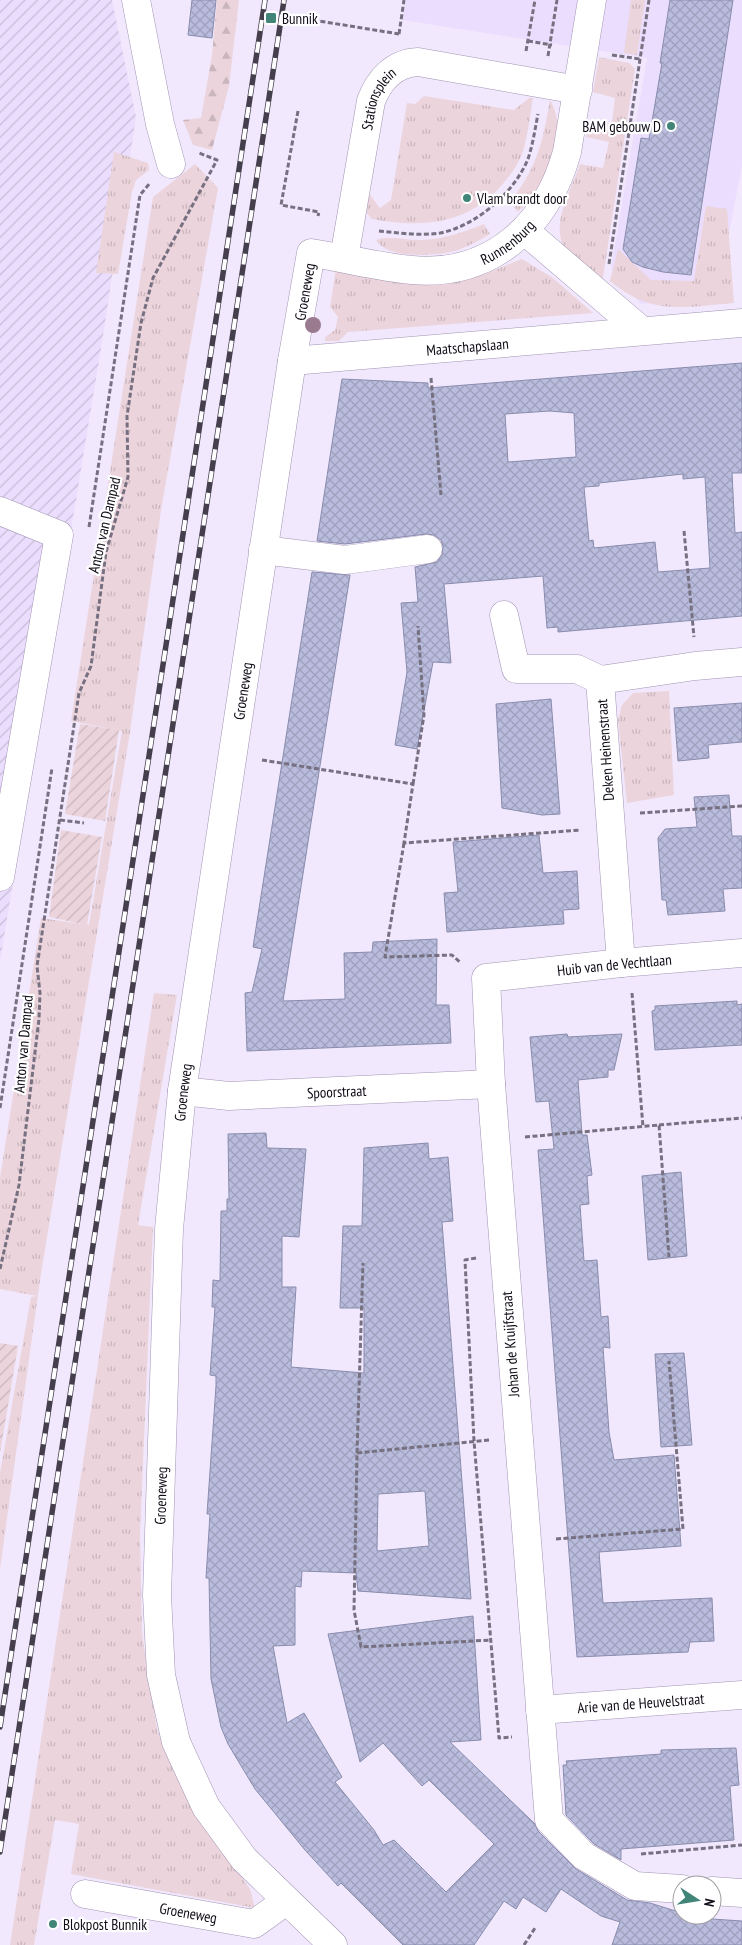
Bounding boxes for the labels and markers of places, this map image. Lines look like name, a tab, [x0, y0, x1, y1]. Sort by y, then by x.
place label: Bunnik	[282, 9, 318, 28]
marker: Bunnik	[264, 11, 278, 25]
place label: BAM gebouw D	[582, 117, 661, 136]
marker: BAM gebouw D	[665, 120, 677, 132]
place label: Vlam brandt door	[476, 189, 568, 208]
marker: Vlam brandt door	[461, 192, 473, 204]
place label: Blokpost Bunnik	[63, 1915, 147, 1934]
marker: Blokpost Bunnik	[47, 1918, 59, 1930]

